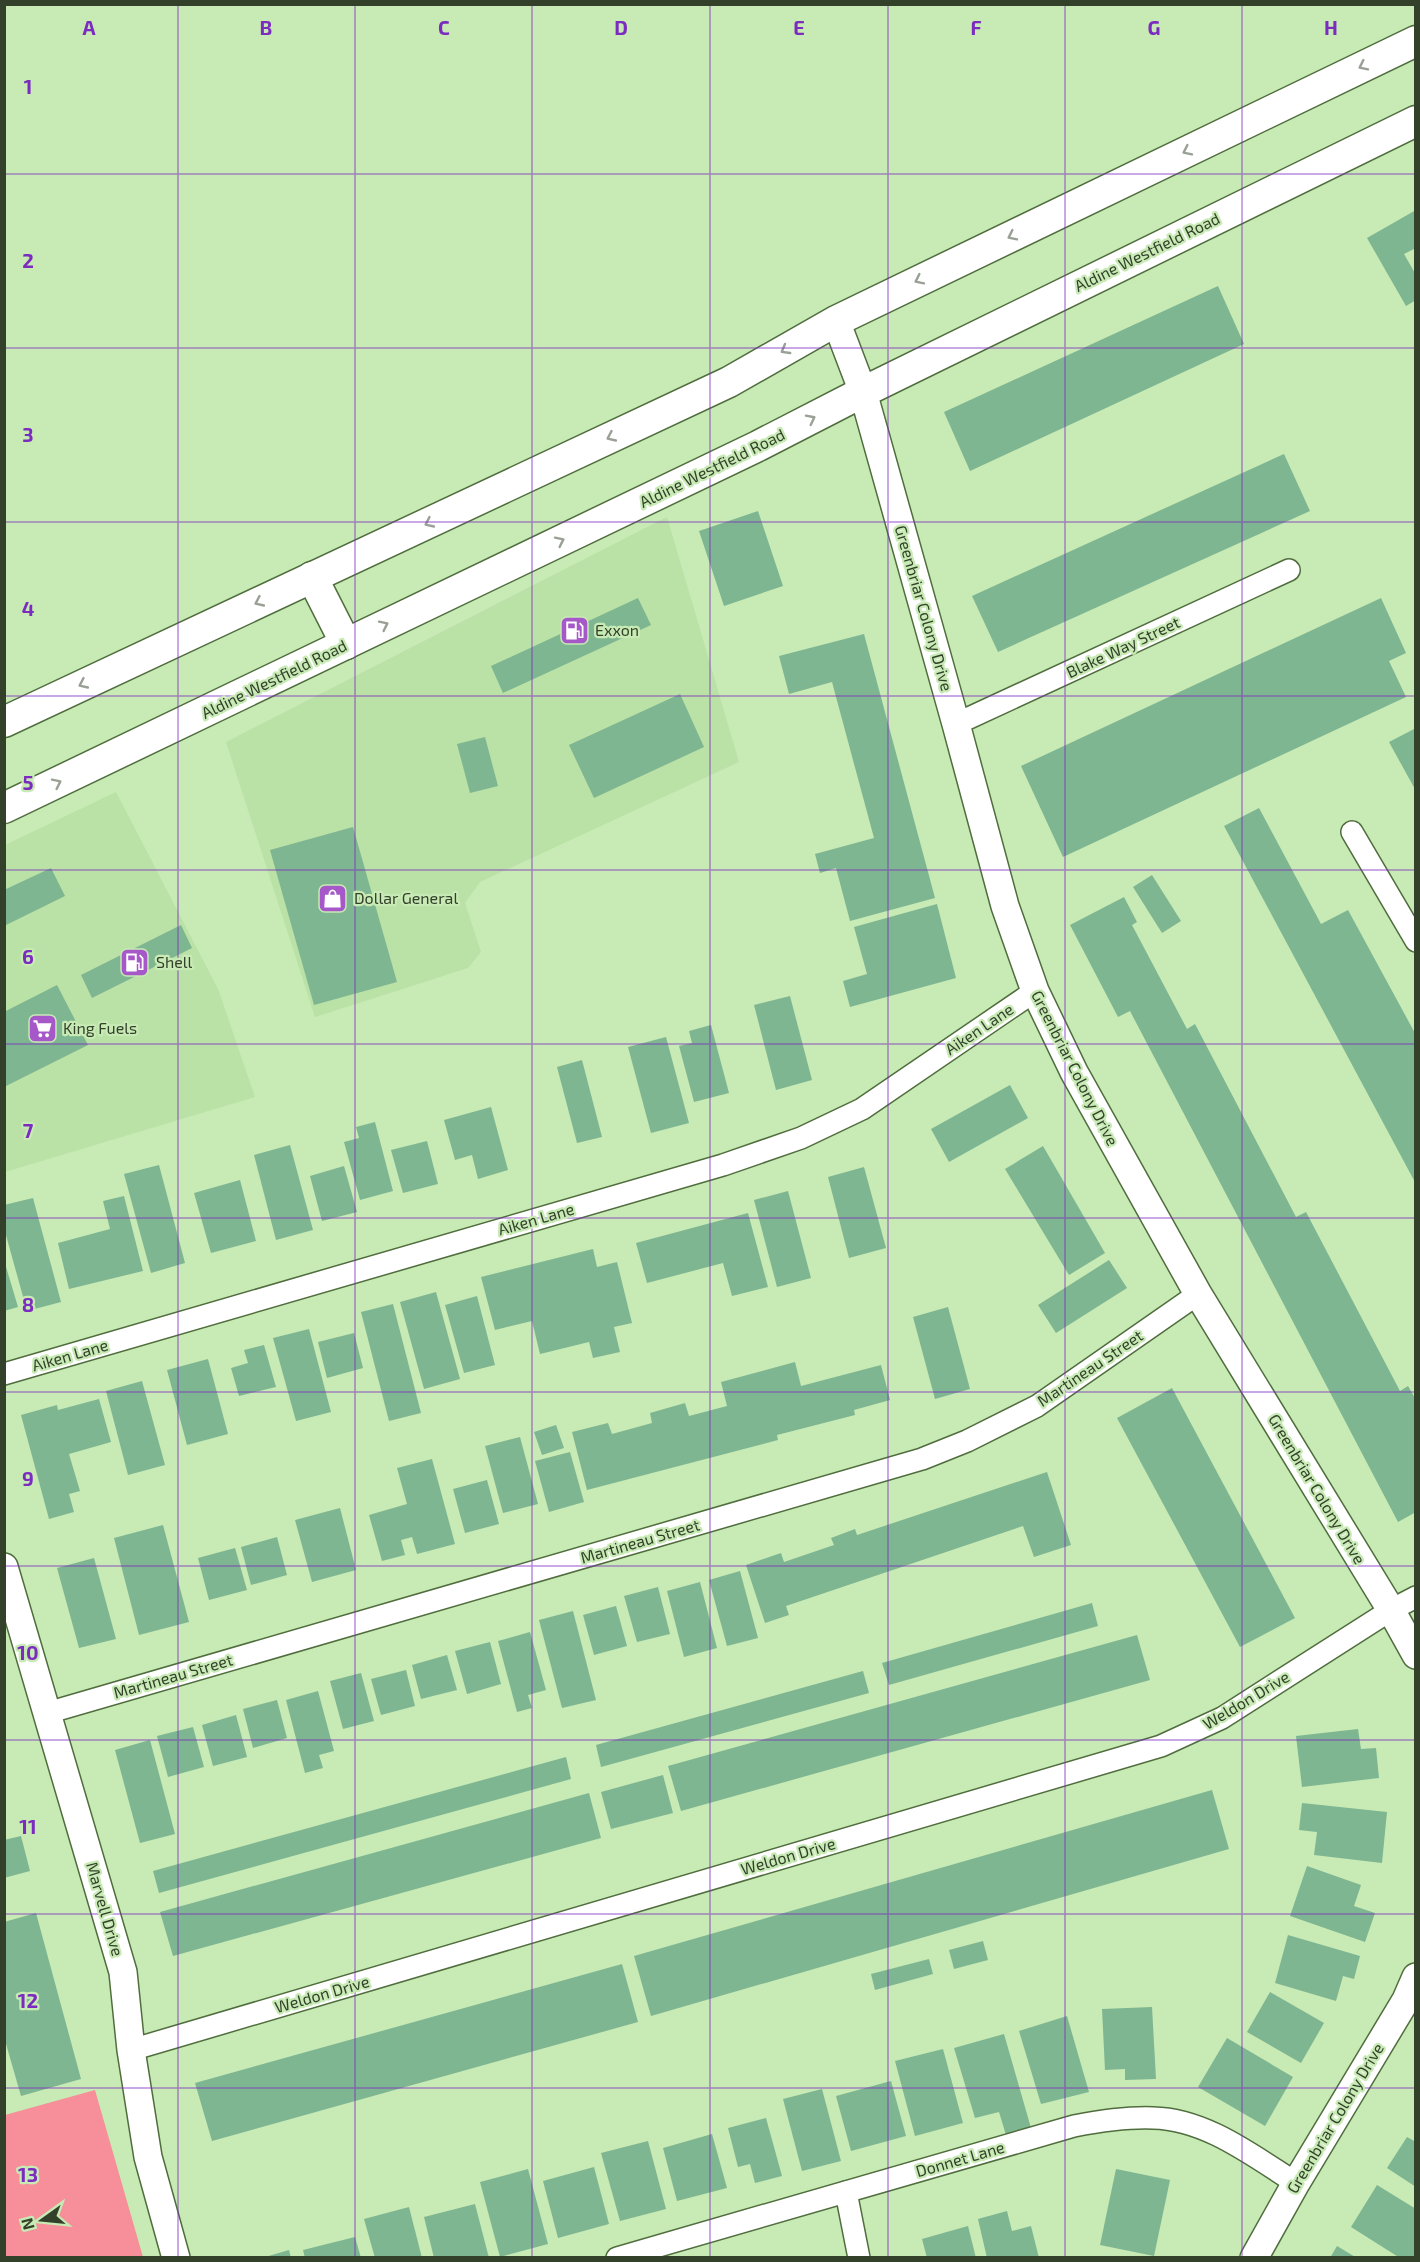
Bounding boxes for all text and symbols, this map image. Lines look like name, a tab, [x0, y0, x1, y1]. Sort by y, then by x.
text: A	[82, 15, 96, 39]
text: B	[260, 15, 272, 39]
text: C	[438, 15, 450, 39]
text: D	[614, 15, 628, 39]
text: E	[793, 15, 805, 39]
text: F	[970, 15, 982, 39]
text: G	[1148, 15, 1160, 39]
text: H	[1324, 15, 1338, 39]
one-way arrow	[1358, 59, 1369, 70]
text: 1	[24, 74, 32, 98]
one-way arrow	[1183, 143, 1194, 155]
street label: Aldine Westfield Road	[1071, 208, 1223, 295]
one-way arrow	[1007, 228, 1018, 240]
text: 2	[22, 248, 34, 272]
one-way arrow	[914, 273, 925, 285]
one-way arrow	[781, 343, 791, 354]
one-way arrow	[805, 415, 815, 426]
text: 3	[22, 422, 34, 446]
street label: Aldine Westfield Road	[636, 424, 788, 511]
one-way arrow	[606, 430, 617, 442]
one-way arrow	[424, 515, 435, 527]
street label: Greenbriar Colony Drive	[892, 523, 957, 693]
one-way arrow	[554, 537, 565, 549]
one-way arrow	[255, 594, 266, 606]
text: 4	[22, 596, 35, 620]
street label: Blake Way Street	[1063, 612, 1183, 681]
fuel station icon: Exxon	[558, 614, 590, 646]
place label: Exxon	[595, 620, 639, 639]
one-way arrow	[378, 621, 389, 633]
street label: Aldine Westfield Road	[198, 635, 350, 722]
one-way arrow	[78, 677, 89, 689]
text: 5	[22, 770, 34, 794]
one-way arrow	[51, 778, 62, 790]
shop icon: Dollar General	[317, 882, 349, 914]
place label: Dollar General	[354, 888, 458, 907]
text: 6	[22, 944, 34, 968]
fuel station icon: Shell	[119, 946, 151, 978]
place label: Shell	[156, 952, 193, 971]
street label: Greenbriar Colony Drive	[1028, 987, 1123, 1149]
street label: Aiken Lane	[941, 999, 1016, 1058]
supermarket icon: King Fuels	[26, 1012, 58, 1044]
place label: King Fuels	[63, 1018, 137, 1037]
text: 7	[23, 1118, 34, 1142]
street label: Aiken Lane	[496, 1199, 576, 1238]
text: 8	[22, 1292, 34, 1316]
street label: Martineau Street	[1033, 1325, 1146, 1410]
street label: Aiken Lane	[30, 1335, 110, 1374]
street label: Greenbriar Colony Drive	[1265, 1410, 1370, 1567]
text: 9	[22, 1466, 34, 1490]
street label: Martineau Street	[578, 1514, 702, 1567]
text: 10	[17, 1640, 39, 1664]
street label: Martineau Street	[111, 1649, 235, 1702]
street label: Weldon Drive	[1199, 1666, 1292, 1733]
text: 11	[19, 1814, 37, 1838]
street label: Weldon Drive	[738, 1833, 837, 1878]
street label: Marvell Drive	[83, 1860, 128, 1958]
street label: Weldon Drive	[272, 1971, 371, 2016]
text: 12	[18, 1988, 38, 2012]
street label: Greenbriar Colony Drive	[1282, 2039, 1387, 2196]
street label: Donnet Lane	[913, 2137, 1006, 2180]
text: 13	[18, 2162, 38, 2186]
north arrow	[12, 2190, 72, 2250]
text: N	[16, 2216, 38, 2232]

